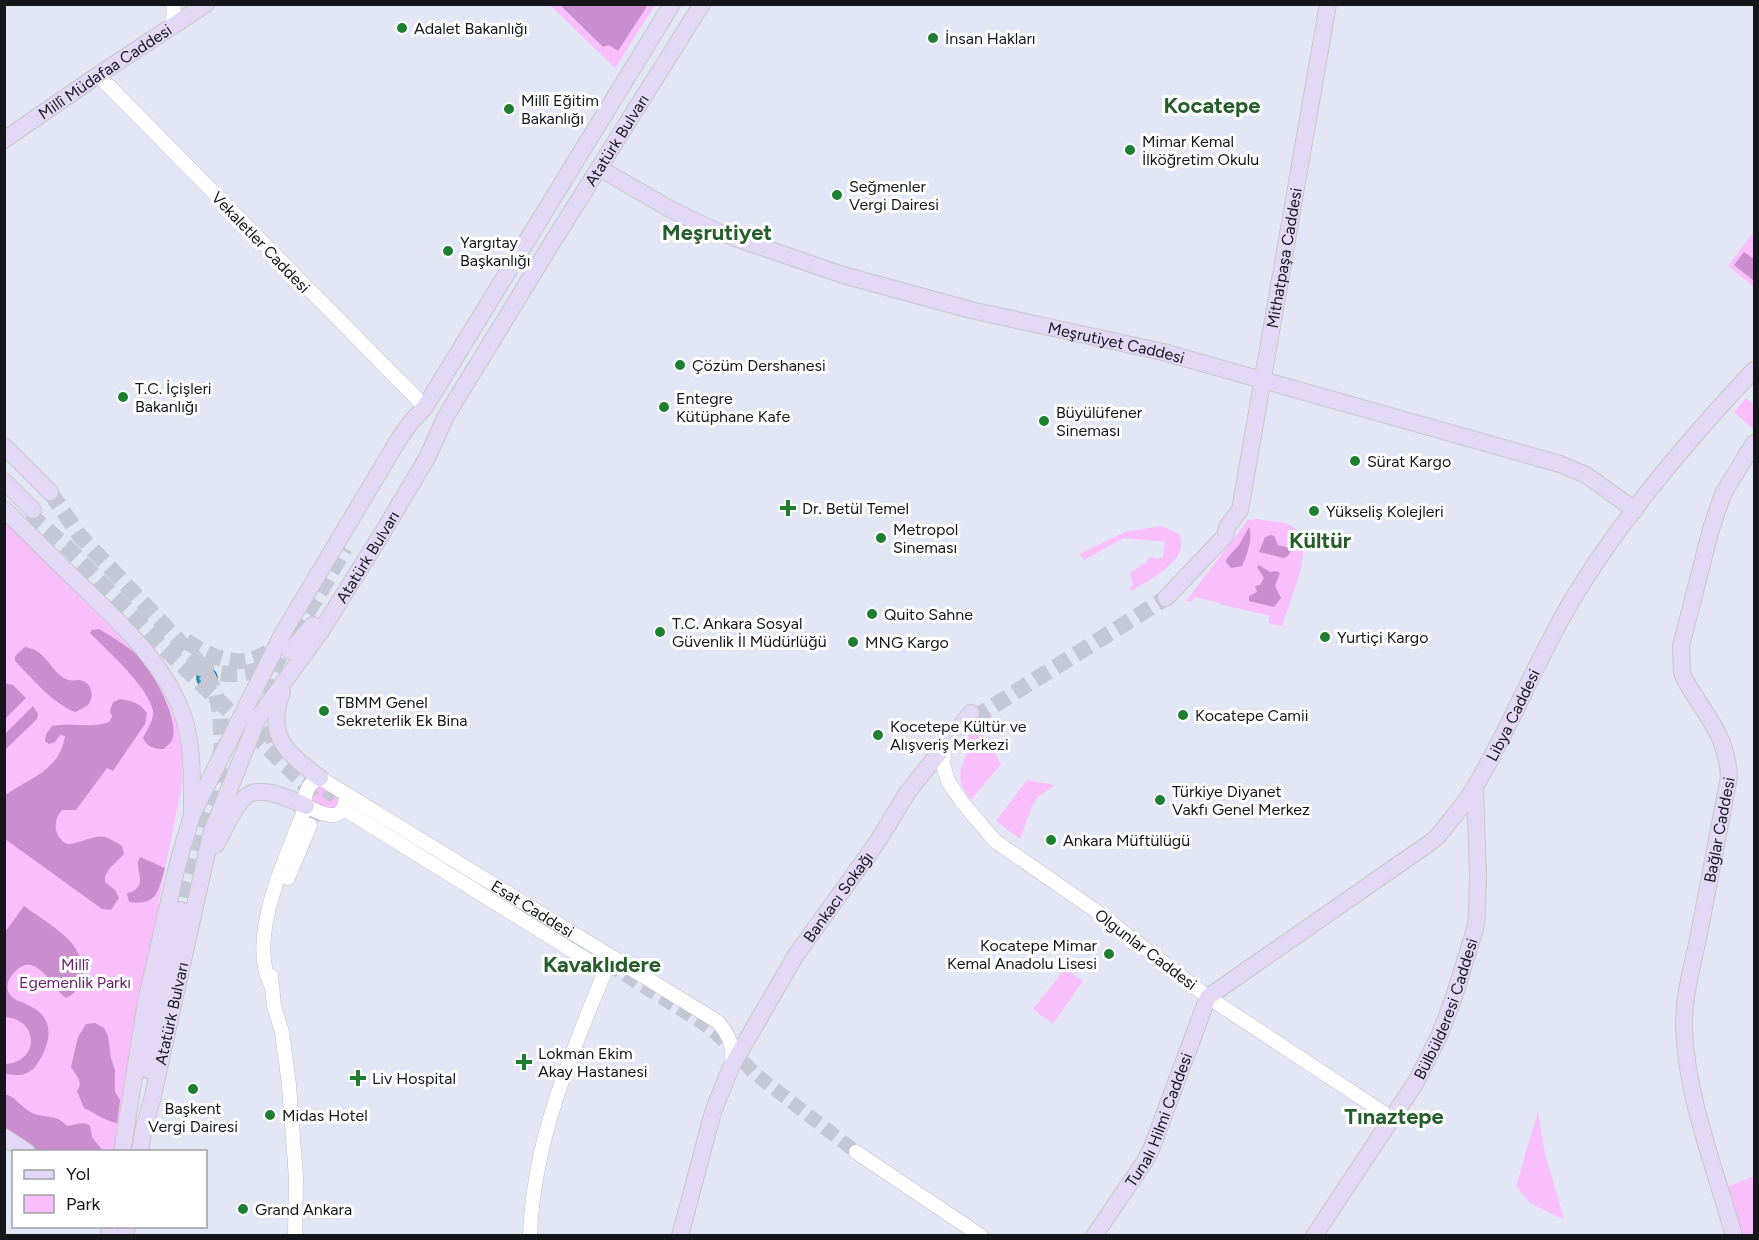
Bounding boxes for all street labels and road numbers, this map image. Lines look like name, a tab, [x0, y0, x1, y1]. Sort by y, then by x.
street label: Millî Müdafaa Caddesi	[35, 20, 175, 123]
street label: Atatürk Bulvarı	[581, 91, 653, 190]
street label: Mithatpaşa Caddesi	[1263, 186, 1306, 330]
street label: Vekaletler Caddesi	[208, 188, 314, 297]
street label: Meşrutiyet Caddesi	[1046, 318, 1187, 368]
street label: Atatürk Bulvarı	[332, 508, 403, 607]
street label: Libya Caddesi	[1482, 666, 1544, 764]
street label: Bağlar Caddesi	[1700, 776, 1739, 884]
street label: Bankacı Sokağı	[799, 848, 877, 946]
street label: Esat Caddesi	[488, 876, 577, 941]
street label: Olgunlar Caddesi	[1091, 905, 1200, 994]
street label: Bülbülderesi Caddesi	[1410, 936, 1482, 1083]
street label: Atatürk Bulvarı	[151, 960, 192, 1067]
street label: Tunalı Hilmi Caddesi	[1121, 1050, 1196, 1191]

